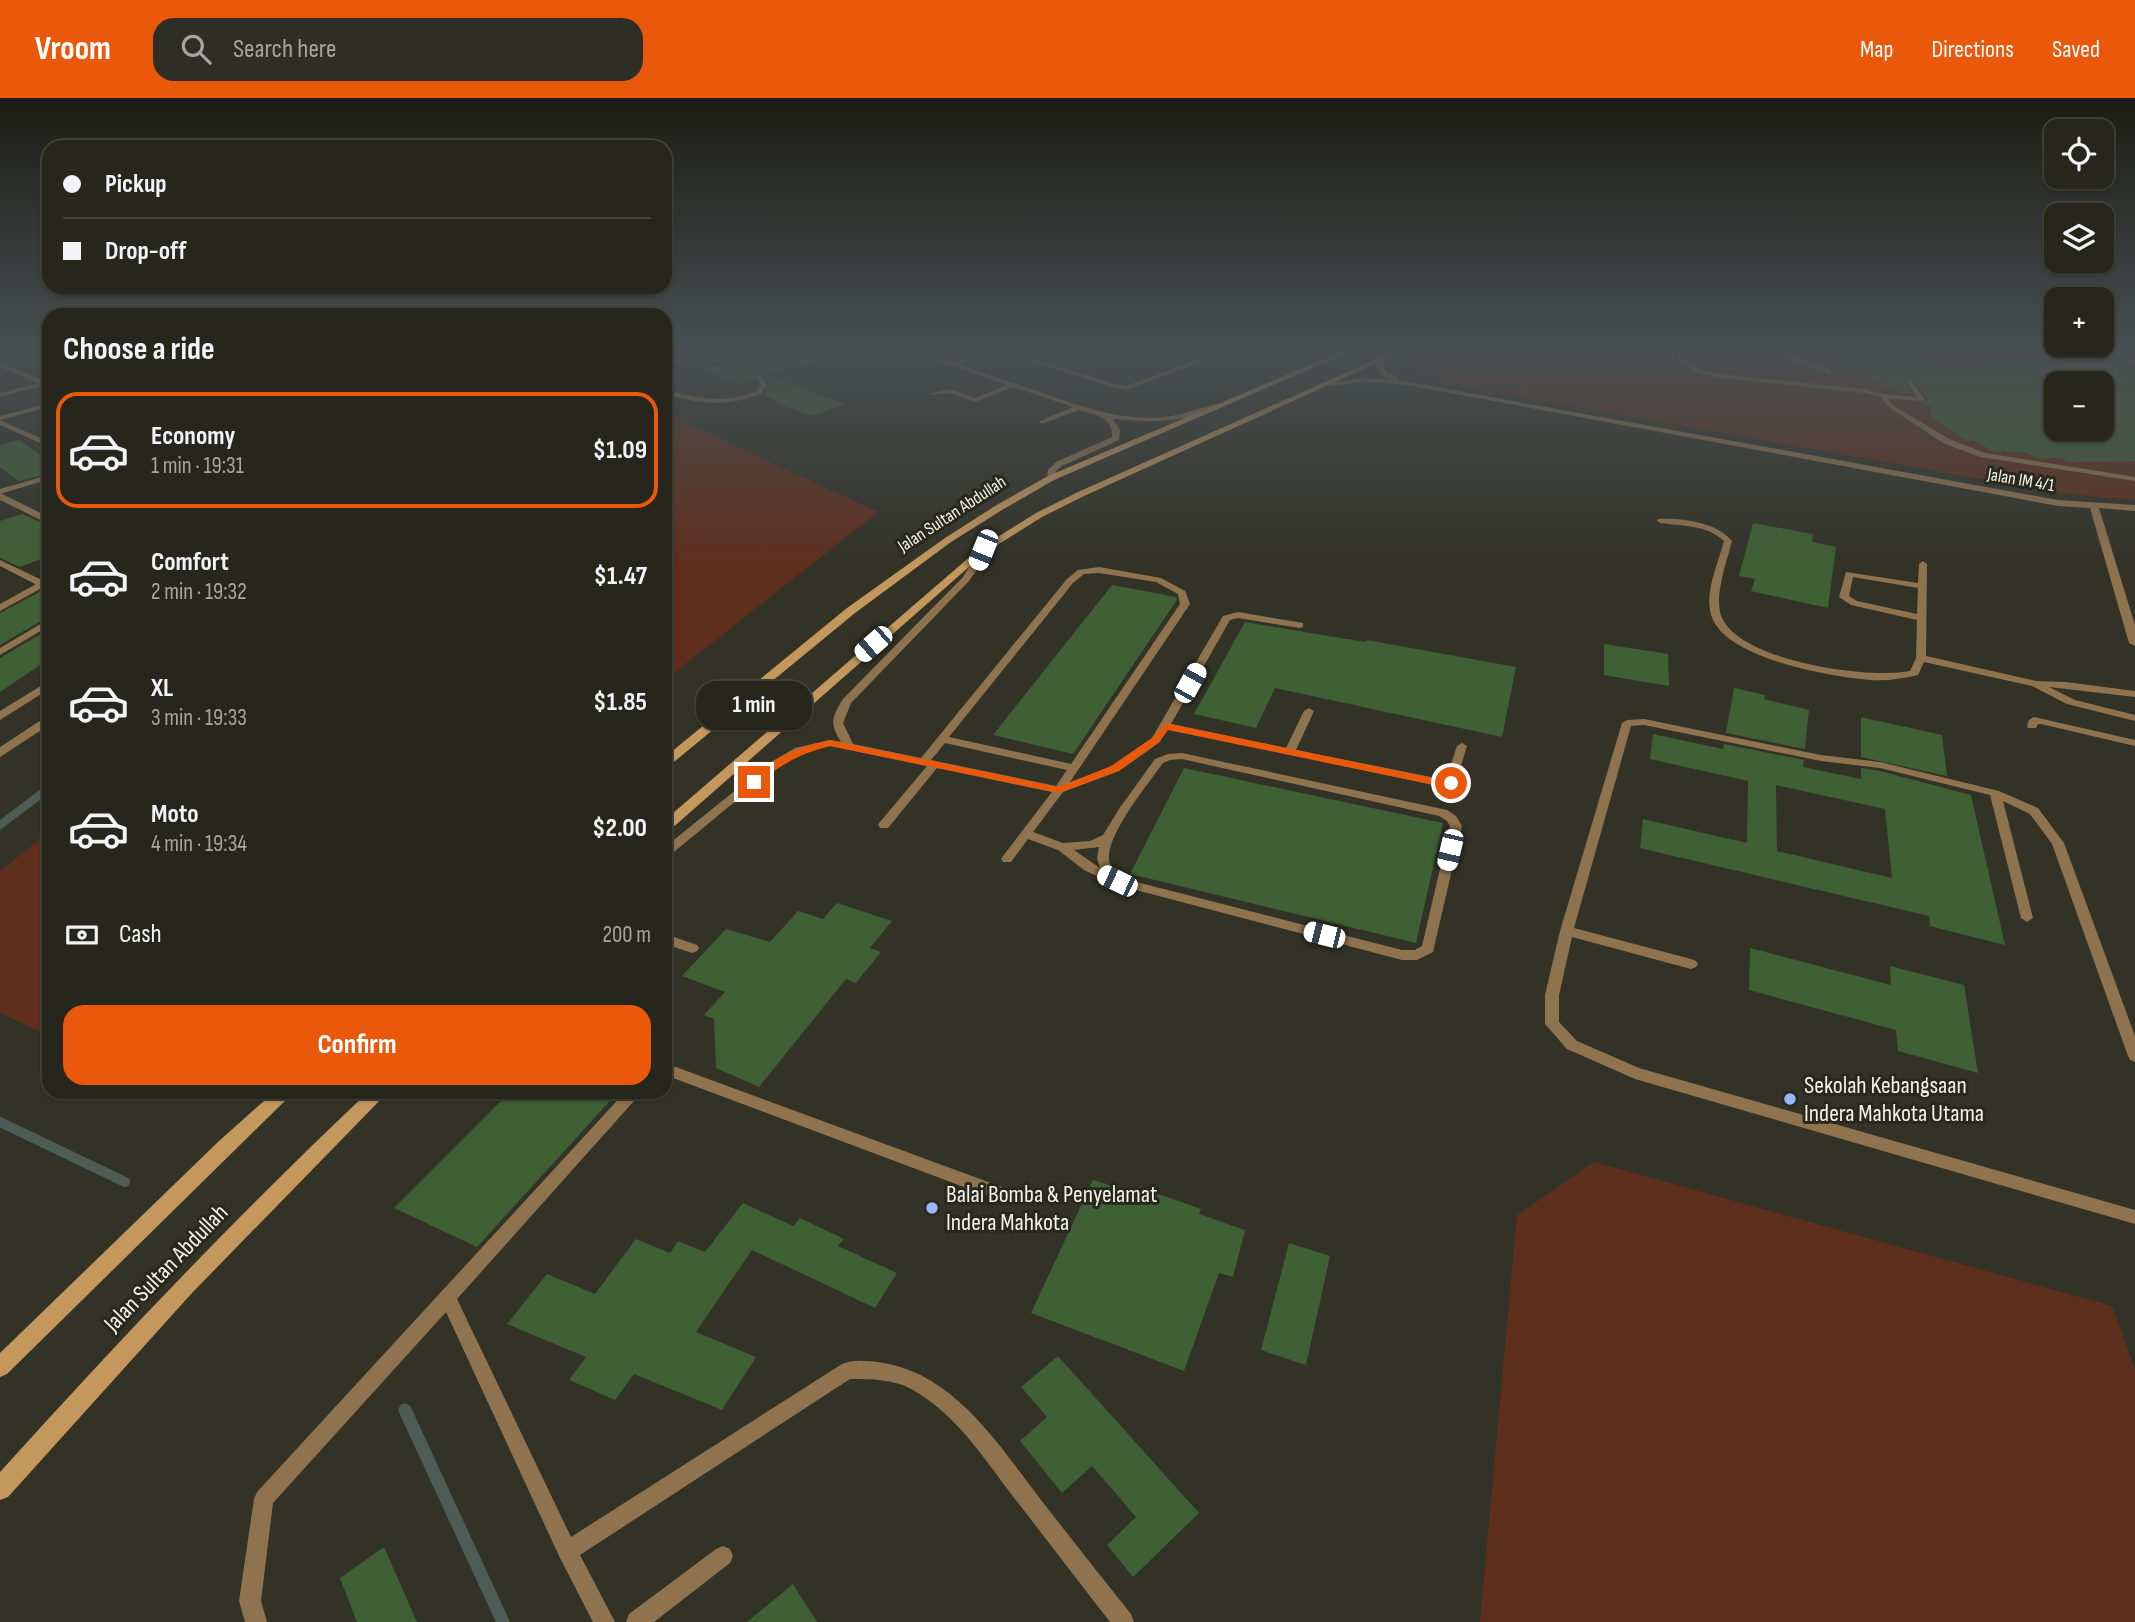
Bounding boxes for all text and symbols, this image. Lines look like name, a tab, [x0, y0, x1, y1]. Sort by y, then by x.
search box	[153, 18, 643, 81]
text: Vroom	[35, 29, 111, 69]
icon: search	[177, 30, 215, 68]
text: Search here	[233, 34, 336, 65]
text: Map	[1860, 35, 1893, 64]
text: Directions	[1931, 35, 2014, 64]
text: Saved	[2052, 35, 2100, 64]
map controls	[2044, 119, 2114, 441]
button: locate	[2044, 119, 2114, 189]
text: Pickup	[105, 169, 167, 200]
button: layers	[2044, 203, 2114, 273]
text: Drop-off	[105, 236, 186, 267]
button: +	[2044, 287, 2114, 357]
text: Choose a ride	[63, 330, 215, 369]
button: −	[2044, 371, 2114, 441]
icon: car	[67, 419, 130, 482]
text: Economy	[151, 421, 235, 452]
text: $1.09	[593, 435, 647, 466]
text: 1 min · 19:31	[151, 452, 244, 480]
street label: Jalan IM 4/1	[1985, 464, 2057, 496]
street label: Jalan Sultan Abdullah	[893, 471, 1010, 557]
car	[966, 527, 1001, 573]
icon: car	[67, 545, 130, 608]
text: Comfort	[151, 547, 229, 578]
text: $1.47	[594, 561, 647, 592]
text: 2 min · 19:32	[151, 578, 247, 606]
car	[851, 622, 896, 666]
car	[1171, 660, 1210, 706]
icon: car	[67, 671, 130, 734]
text: XL	[151, 673, 173, 704]
callout: 1 min	[696, 680, 812, 730]
text: $1.85	[593, 687, 647, 718]
text: 1 min	[733, 691, 775, 719]
text: 3 min · 19:33	[151, 704, 247, 732]
route end	[738, 766, 770, 798]
route start	[1435, 767, 1467, 799]
icon: car	[67, 797, 130, 860]
text: Moto	[151, 799, 199, 830]
text: $2.00	[592, 813, 647, 844]
car	[1436, 827, 1465, 873]
text: 4 min · 19:34	[151, 830, 247, 858]
car	[1094, 862, 1141, 900]
icon: cash	[63, 916, 101, 954]
text: Cash	[119, 919, 162, 950]
car	[1302, 920, 1347, 950]
text: 200 m	[603, 921, 651, 949]
button: Confirm	[63, 1005, 651, 1085]
place label: Sekolah Kebangsaan Indera Mahkota Utama	[1804, 1071, 1984, 1128]
marker: Sekolah Kebangsaan Indera Mahkota Utama	[1782, 1091, 1798, 1107]
place label: Balai Bomba & Penyelamat Indera Mahkota	[946, 1180, 1157, 1237]
street label: Jalan Sultan Abdullah	[97, 1198, 234, 1339]
marker: Balai Bomba & Penyelamat Indera Mahkota	[924, 1200, 940, 1216]

